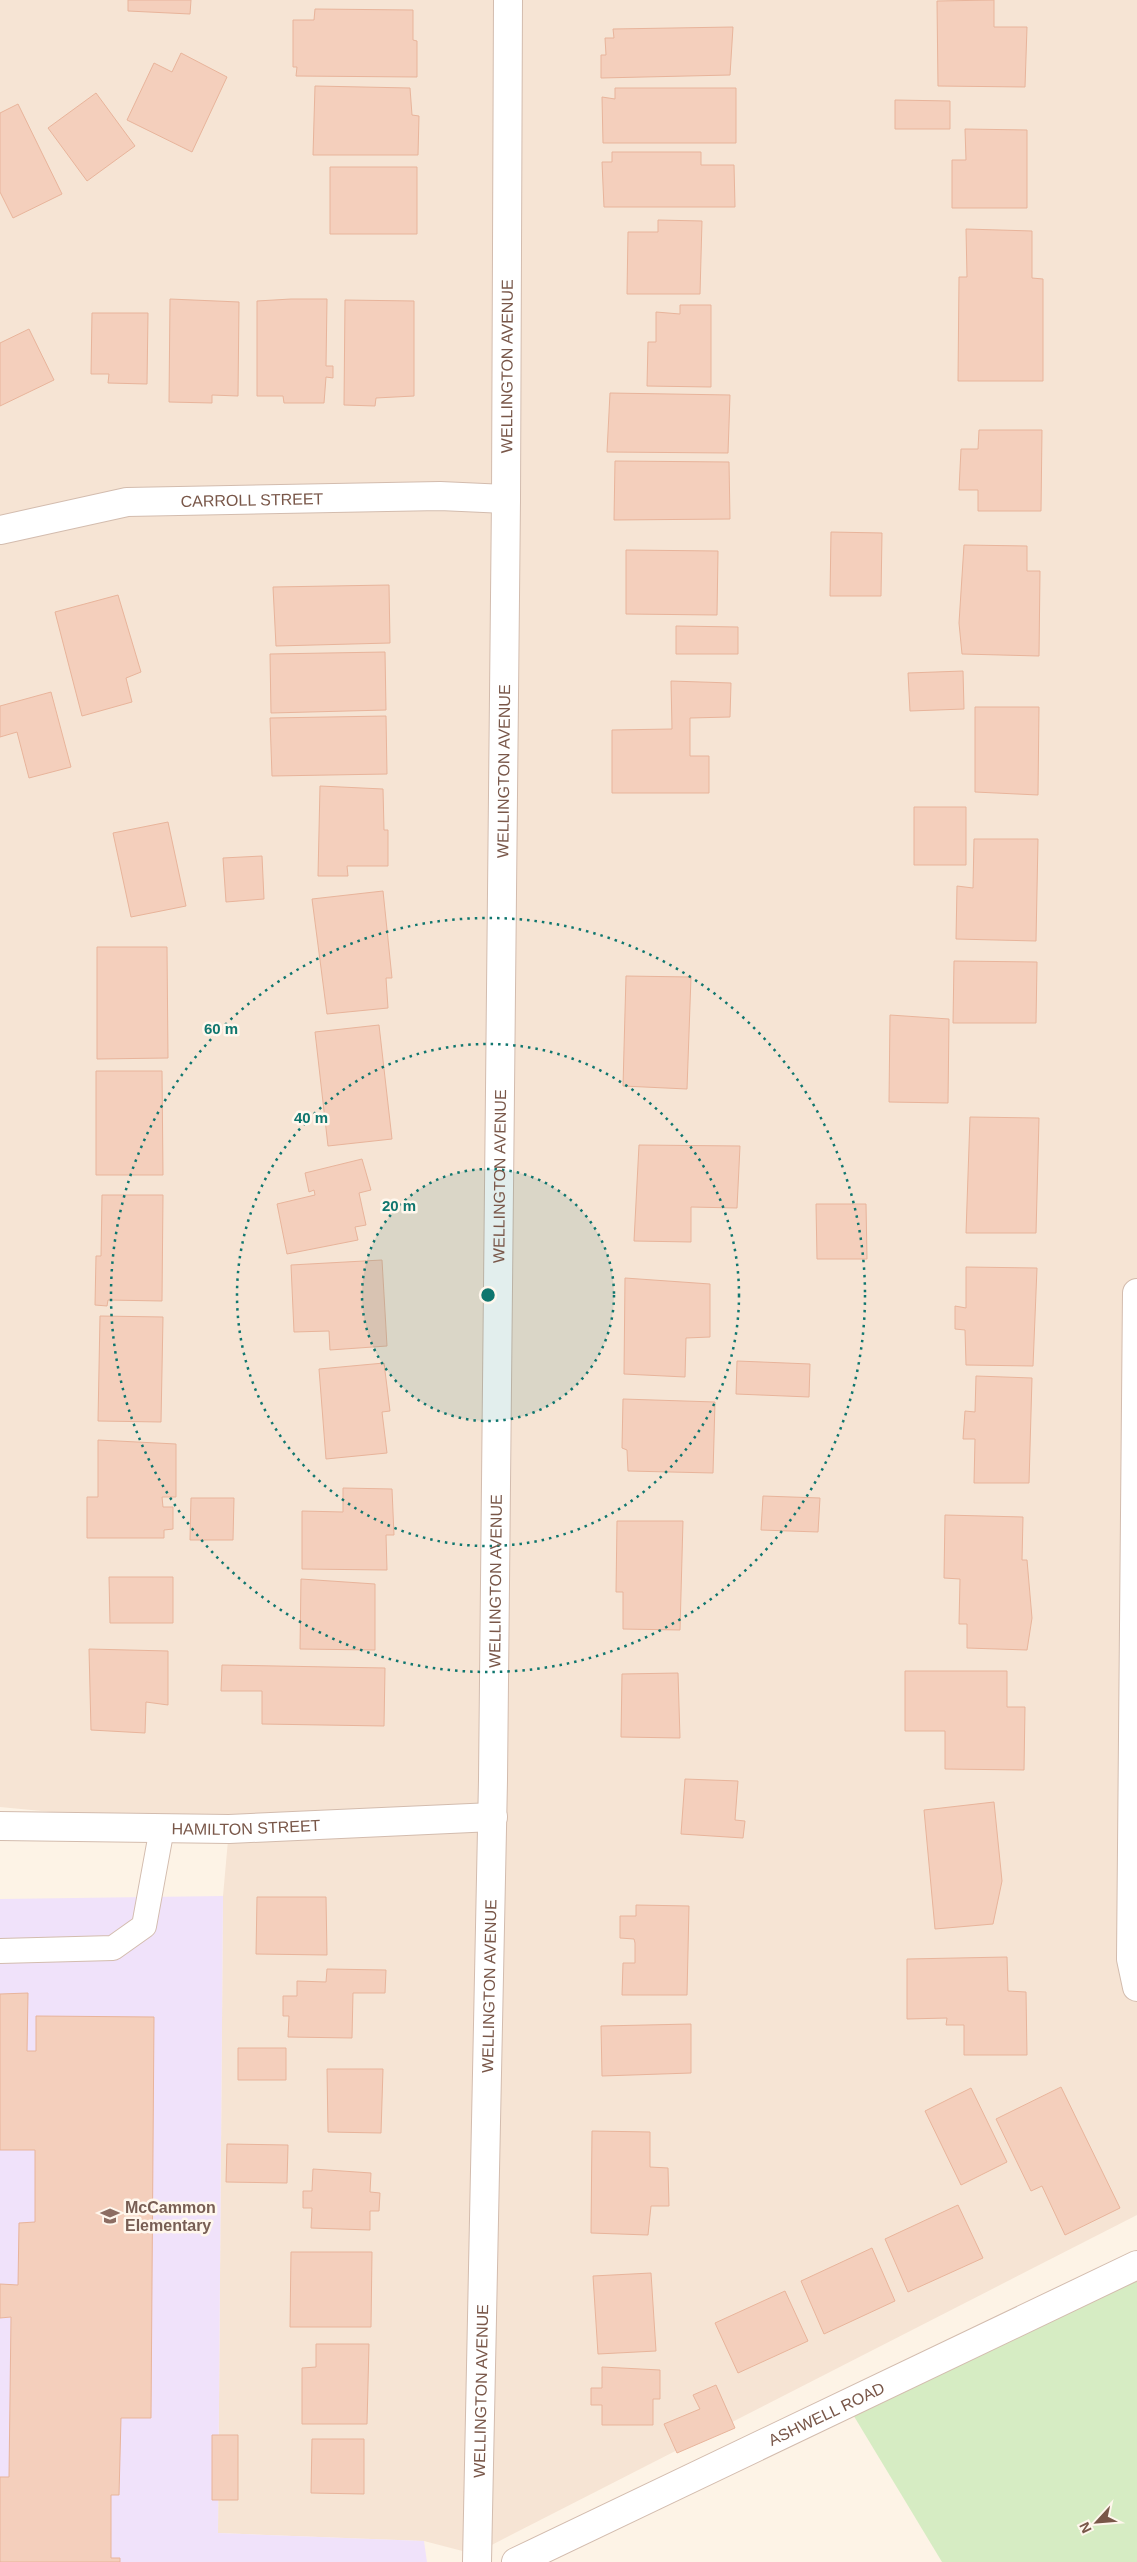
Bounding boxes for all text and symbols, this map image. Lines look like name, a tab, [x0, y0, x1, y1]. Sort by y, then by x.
street label: WELLINGTON AVENUE	[498, 279, 516, 453]
street label: CARROLL STREET	[180, 490, 324, 510]
street label: WELLINGTON AVENUE	[494, 684, 513, 858]
text: 60 m	[204, 1020, 238, 1037]
street label: WELLINGTON AVENUE	[490, 1089, 509, 1263]
text: 40 m	[294, 1109, 328, 1126]
text: 20 m	[382, 1197, 416, 1214]
centre of rings	[479, 1286, 497, 1304]
street label: WELLINGTON AVENUE	[486, 1494, 505, 1668]
street label: HAMILTON STREET	[171, 1817, 321, 1838]
street label: WELLINGTON AVENUE	[479, 1899, 500, 2073]
place label: McCammon Elementary	[125, 2199, 216, 2234]
school or university icon: McCammon Elementary	[99, 2205, 121, 2227]
street label: WELLINGTON AVENUE	[471, 2304, 491, 2478]
street label: ASHWELL ROAD	[766, 2379, 887, 2449]
north arrow	[1072, 2497, 1122, 2547]
text: N	[1076, 2520, 1095, 2536]

